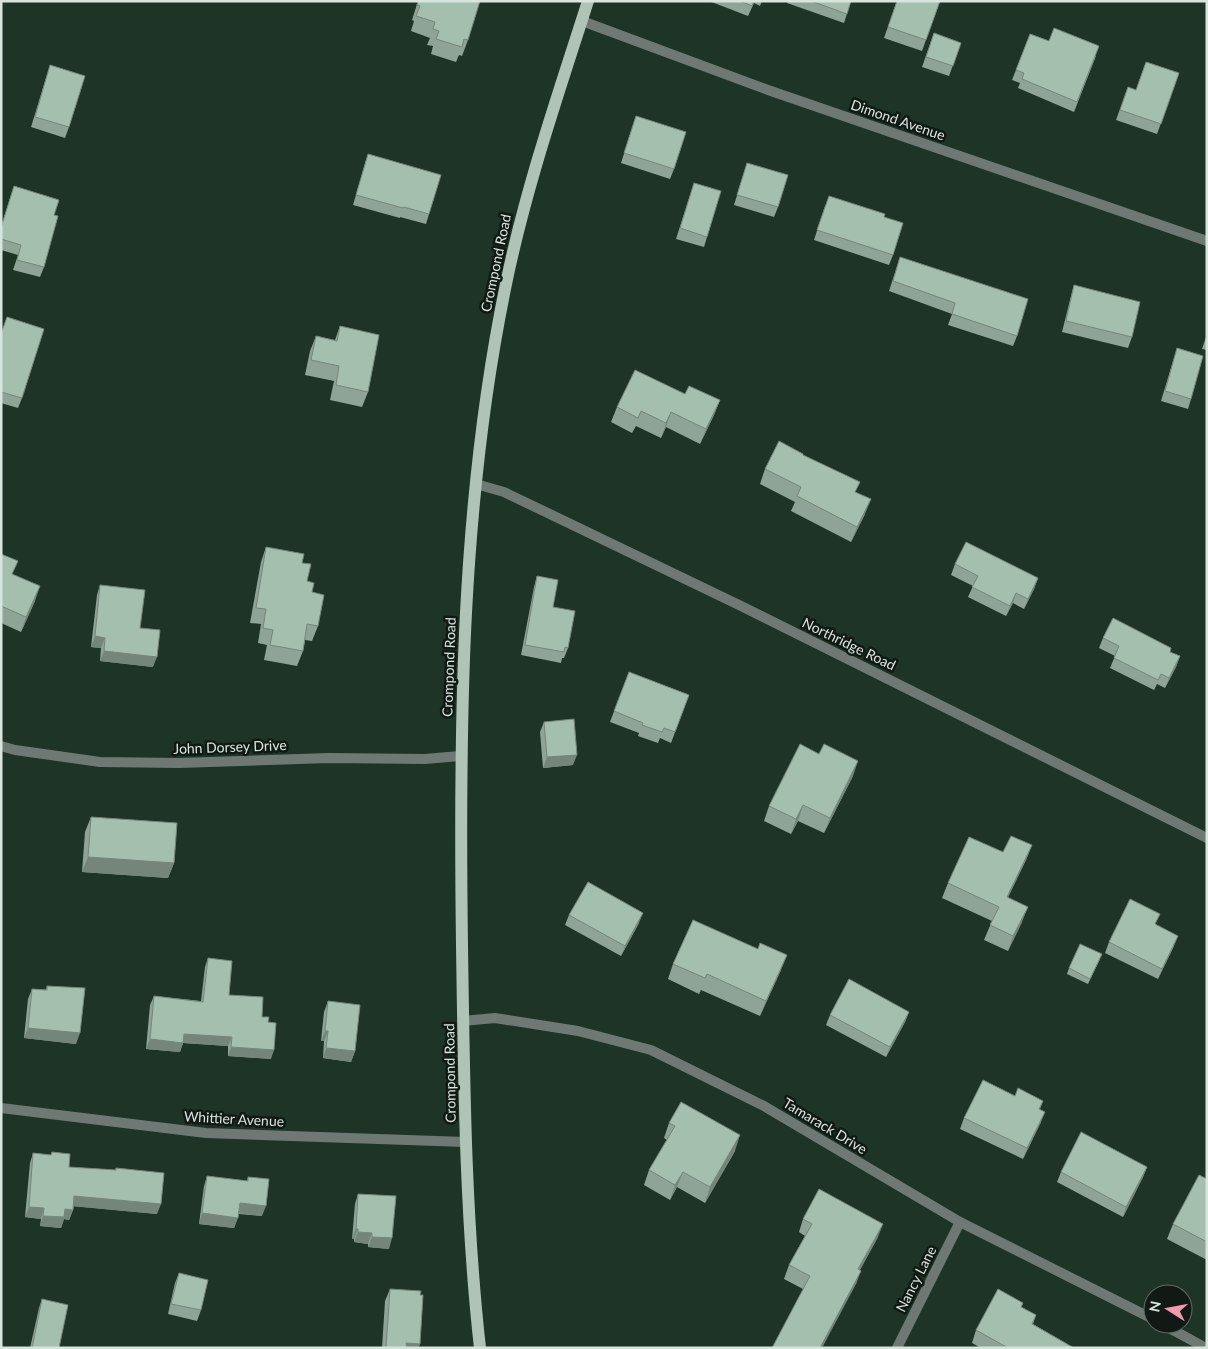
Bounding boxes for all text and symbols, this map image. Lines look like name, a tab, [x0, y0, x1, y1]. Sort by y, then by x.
street label: Dimond Avenue	[849, 95, 947, 144]
street label: Crompond Road	[477, 212, 514, 313]
street label: Northridge Road	[800, 614, 899, 674]
street label: Crompond Road	[438, 617, 459, 717]
street label: John Dorsey Drive	[173, 736, 287, 757]
street label: Crompond Road	[440, 1023, 459, 1123]
street label: Tamarack Drive	[780, 1094, 870, 1157]
street label: Whittier Avenue	[184, 1107, 285, 1130]
street label: Nancy Lane	[892, 1243, 939, 1315]
north arrow	[1143, 1284, 1193, 1334]
text: N	[1145, 1300, 1164, 1313]

